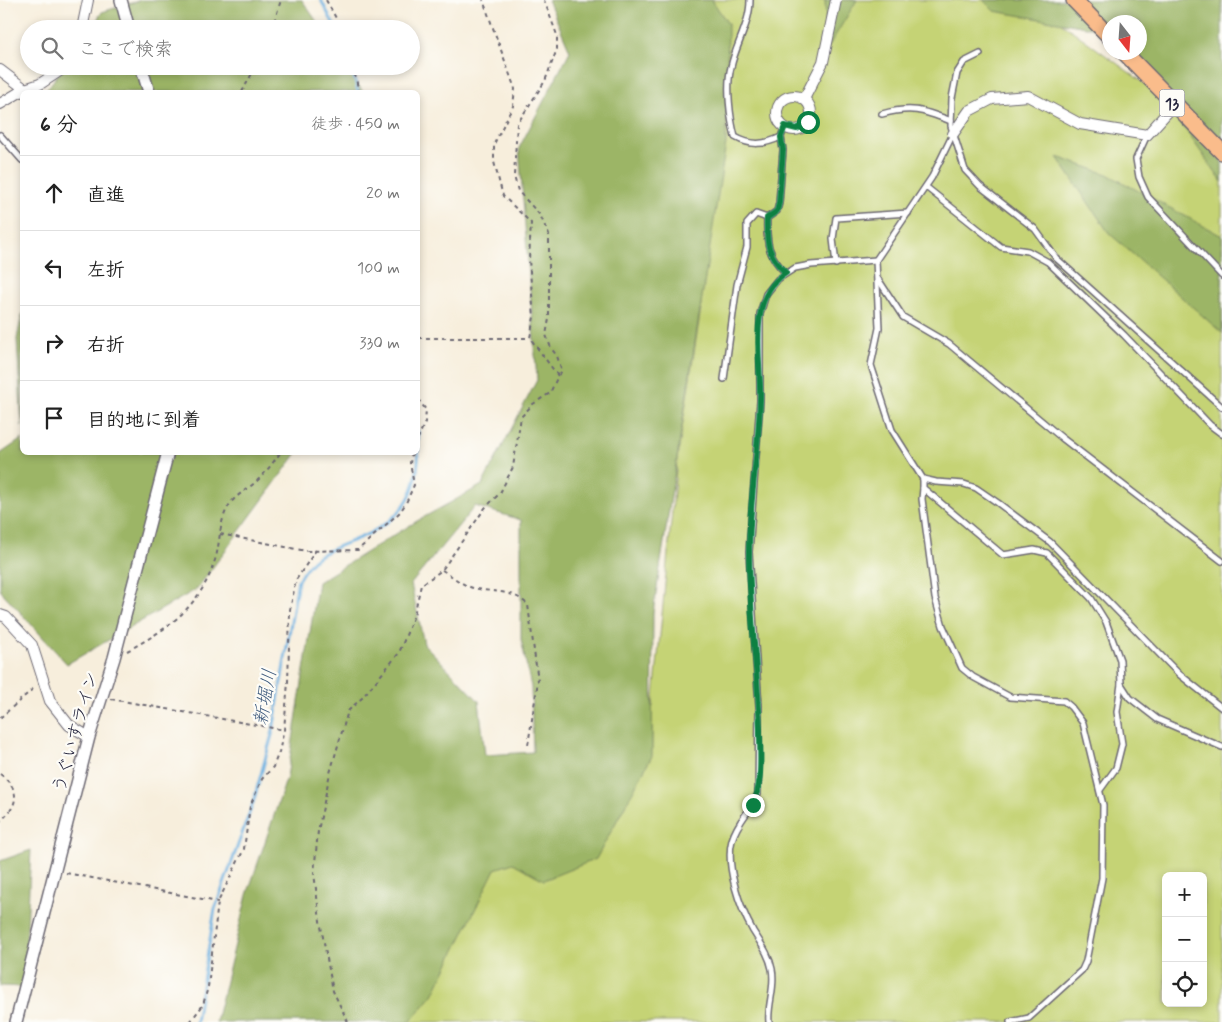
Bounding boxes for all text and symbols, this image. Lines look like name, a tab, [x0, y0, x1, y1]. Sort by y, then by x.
north arrow	[1102, 15, 1147, 60]
search box	[20, 20, 420, 75]
icon: search	[38, 34, 66, 62]
text: ここで検索	[78, 37, 173, 62]
road number: 13	[1160, 90, 1184, 116]
text: 6 分	[40, 111, 77, 139]
route start	[797, 111, 820, 134]
text: 徒歩 · 450 m	[311, 114, 400, 135]
icon: ahead	[40, 179, 68, 207]
text: 直進	[87, 183, 125, 208]
text: 20 m	[366, 183, 400, 204]
icon: left	[40, 254, 68, 282]
text: 左折	[87, 258, 125, 283]
text: 100 m	[357, 258, 400, 279]
icon: right	[40, 329, 68, 357]
text: 右折	[87, 333, 125, 358]
text: 330 m	[359, 333, 400, 354]
icon: arrive	[40, 404, 68, 432]
text: 目的地に到着	[87, 408, 201, 433]
water label: 新堀川	[248, 667, 283, 728]
street label: うぐいすライン	[47, 669, 105, 796]
route end	[742, 794, 765, 817]
map controls	[1162, 872, 1207, 1007]
button: +	[1162, 872, 1207, 917]
button: −	[1162, 917, 1207, 962]
button: locate	[1162, 962, 1207, 1007]

